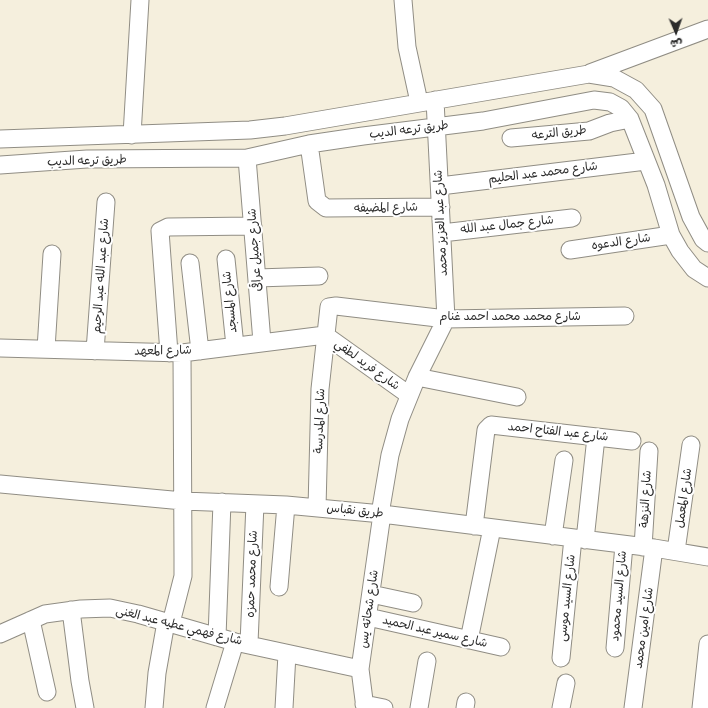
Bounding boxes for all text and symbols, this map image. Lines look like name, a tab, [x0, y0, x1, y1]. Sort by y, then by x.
north arrow	[656, 12, 696, 52]
text: ش	[670, 37, 683, 51]
street label: طريق ترعه الديب	[369, 118, 449, 142]
street label: طريق الترعه	[531, 123, 587, 143]
street label: طريق ترعه الديب	[47, 152, 127, 170]
street label: شارع محمد عبد الحليم	[488, 159, 598, 187]
street label: شارع عبد العزيز محمد	[431, 170, 451, 276]
street label: شارع المضيفه	[354, 200, 418, 216]
street label: شارع جميل عراقى	[245, 208, 265, 292]
street label: شارع جمال عبد الله	[460, 213, 554, 237]
street label: شارع عبد الله عبد الرحيم	[90, 218, 112, 334]
street label: شارع الدعوه	[591, 231, 651, 253]
street label: شارع المسجد	[220, 270, 240, 334]
street label: شارع محمد محمد احمد غنام	[439, 310, 581, 324]
street label: شارع فريد لطفي	[332, 337, 402, 393]
street label: شارع المعهد	[134, 343, 192, 359]
street label: شارع المدرسة	[312, 388, 328, 454]
street label: شارع عبد الفتاح احمد	[507, 420, 609, 444]
street label: شارع المعمل	[673, 467, 695, 529]
street label: شارع النزهة	[637, 470, 655, 528]
street label: طريق نقباس	[326, 501, 384, 521]
street label: شارع محمد حمزه	[243, 530, 261, 618]
street label: شارع السيد محمود	[608, 550, 630, 642]
street label: شارع السيد موسى	[555, 554, 579, 642]
street label: شارع شحاته يس	[356, 569, 382, 649]
street label: شارع امين محمد	[631, 586, 657, 670]
street label: شارع فهمي عطيه عبد الغنى	[114, 603, 244, 649]
street label: شارع سمير عبد الحميد	[381, 613, 489, 651]

